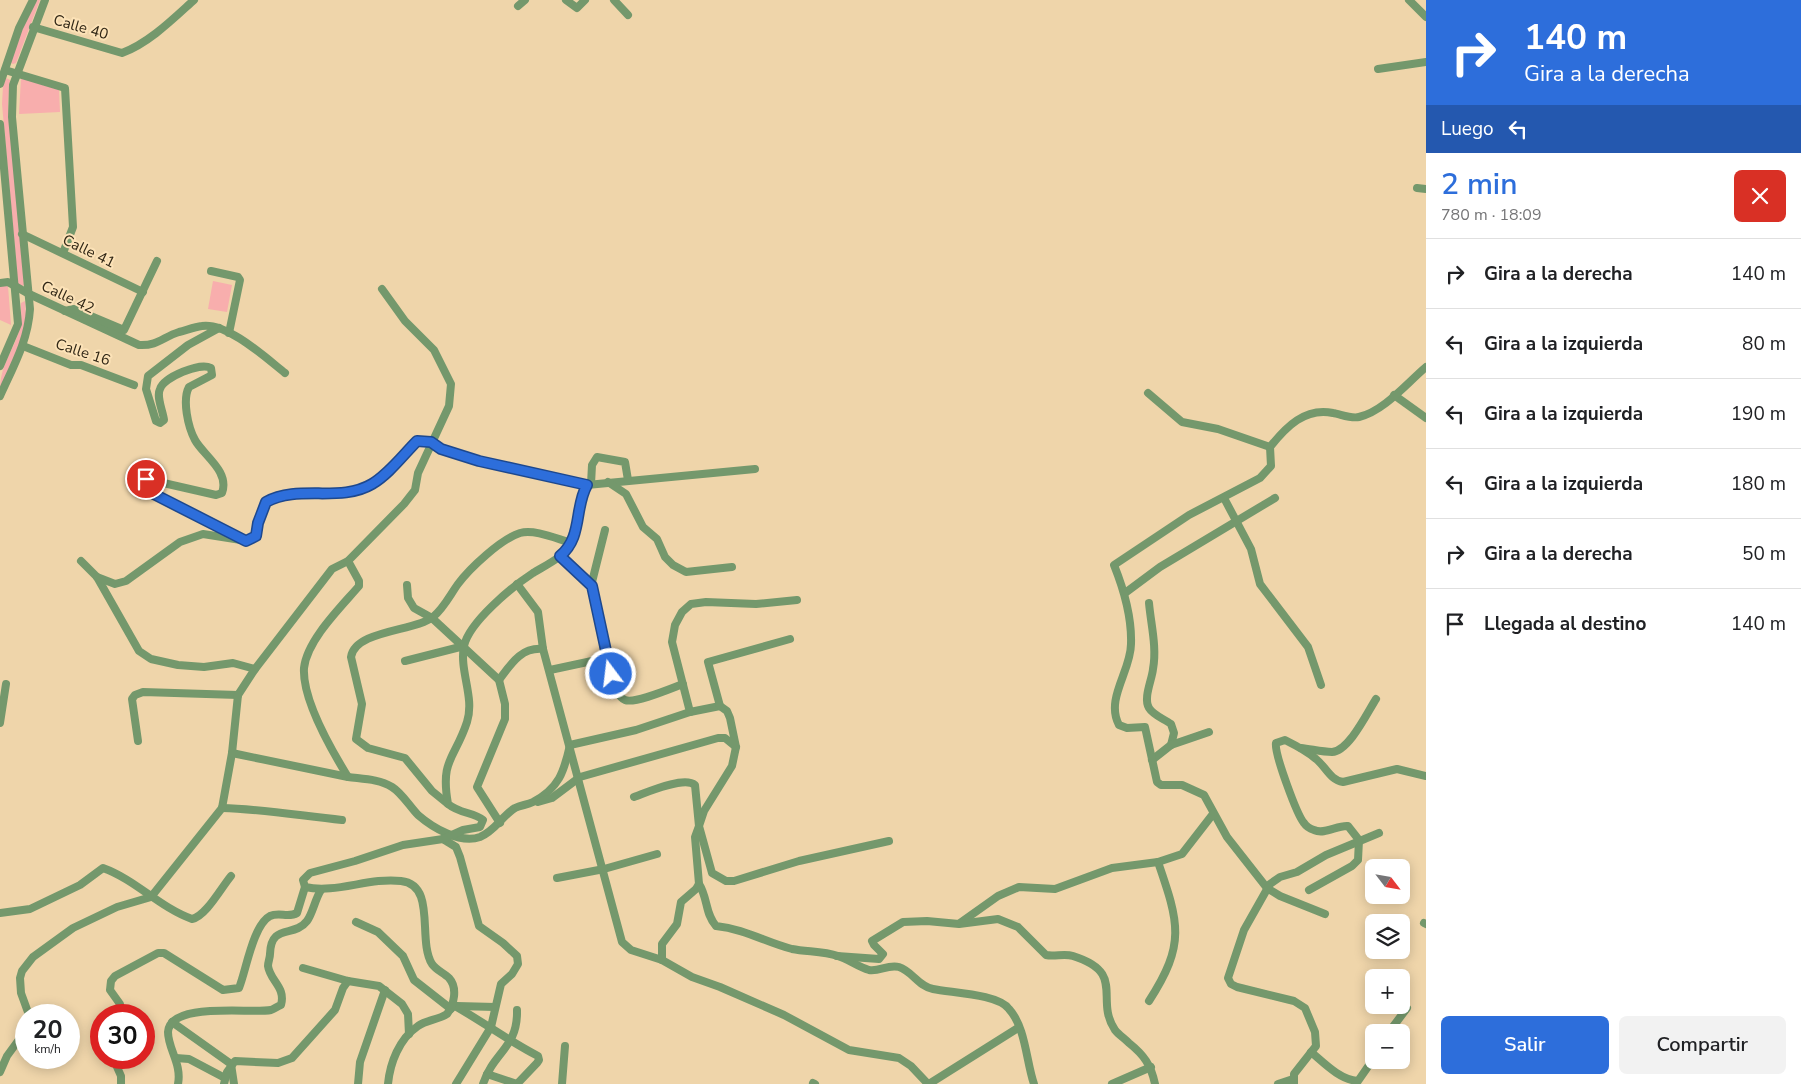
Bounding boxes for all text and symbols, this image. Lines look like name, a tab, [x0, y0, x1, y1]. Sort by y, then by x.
street label: Calle 40	[51, 10, 111, 44]
text: 140 m	[1524, 14, 1627, 61]
icon: right	[1441, 20, 1506, 85]
text: Gira a la derecha	[1524, 59, 1690, 89]
icon: left	[1504, 115, 1532, 143]
text: Luego	[1441, 116, 1494, 142]
text: 2 min	[1441, 164, 1517, 205]
button: close	[1734, 170, 1786, 222]
text: 780 m · 18:09	[1441, 204, 1542, 226]
street label: Calle 41	[59, 230, 119, 272]
icon: right	[1441, 260, 1469, 288]
text: Gira a la derecha	[1484, 261, 1633, 287]
text: 140 m	[1731, 261, 1786, 287]
street label: Calle 42	[38, 276, 98, 318]
icon: left	[1441, 330, 1469, 358]
text: Gira a la izquierda	[1484, 331, 1643, 357]
text: 80 m	[1742, 331, 1786, 357]
street label: Calle 16	[53, 334, 113, 370]
icon: left	[1441, 400, 1469, 428]
text: Gira a la izquierda	[1484, 401, 1643, 427]
text: 190 m	[1731, 401, 1786, 427]
pin	[125, 458, 167, 500]
icon: arrive	[132, 465, 160, 493]
icon: left	[1441, 470, 1469, 498]
text: Gira a la izquierda	[1484, 471, 1643, 497]
text: 180 m	[1731, 471, 1786, 497]
icon: right	[1441, 540, 1469, 568]
text: Gira a la derecha	[1484, 541, 1633, 567]
text: 50 m	[1742, 541, 1786, 567]
icon: arrive	[1441, 610, 1469, 638]
text: Llegada al destino	[1484, 611, 1646, 637]
text: 140 m	[1731, 611, 1786, 637]
position arrow	[584, 647, 636, 699]
north arrow	[1365, 859, 1410, 904]
map controls	[1365, 859, 1410, 1069]
button: layers	[1365, 914, 1410, 959]
button: +	[1365, 969, 1410, 1014]
speed limit sign: 30	[90, 1004, 155, 1069]
text: 20	[32, 1013, 63, 1047]
button: Salir	[1441, 1016, 1609, 1074]
button: Compartir	[1619, 1016, 1786, 1074]
button: −	[1365, 1024, 1410, 1069]
text: km/h	[34, 1041, 61, 1057]

